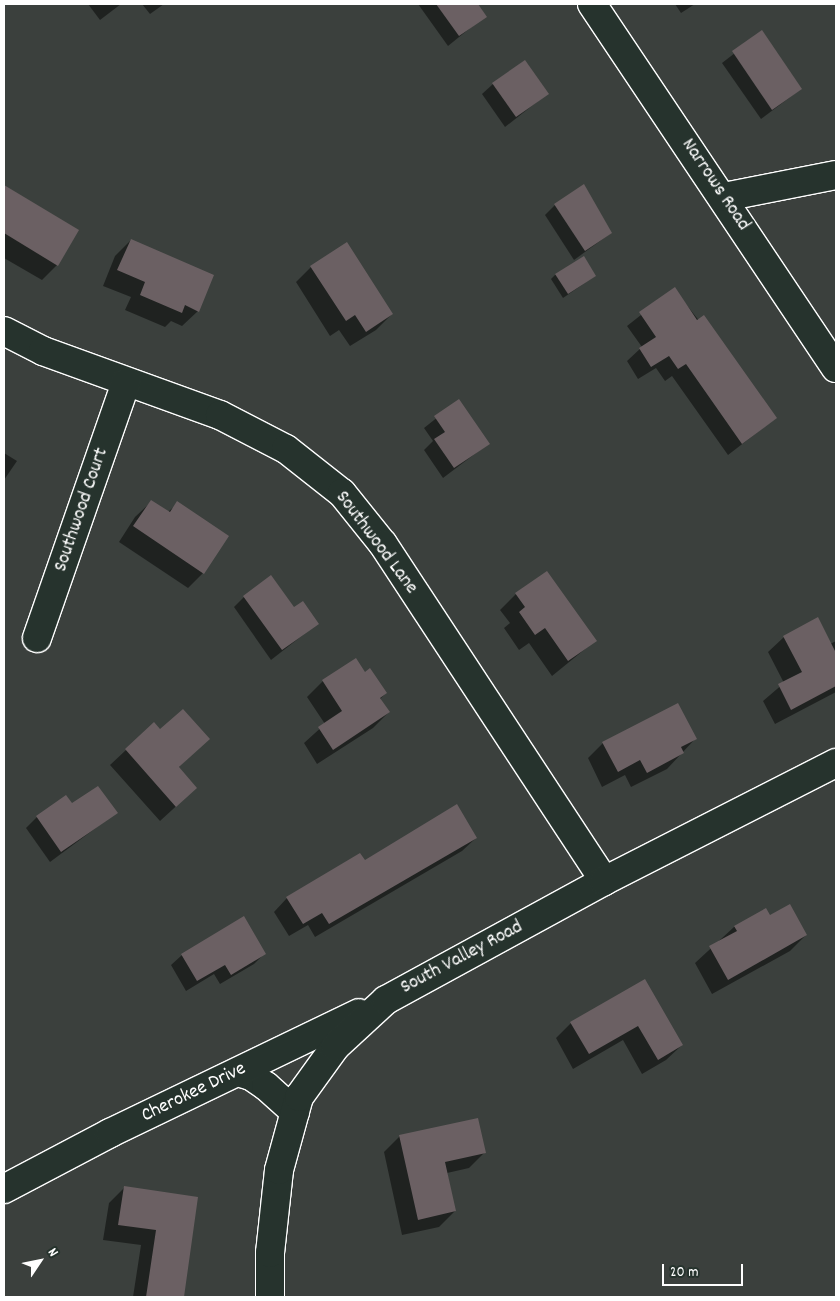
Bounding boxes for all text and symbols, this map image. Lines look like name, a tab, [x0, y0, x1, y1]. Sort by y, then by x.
street label: Narrows Road	[675, 134, 755, 236]
street label: Southwood Court	[50, 445, 114, 575]
street label: Southwood Lane	[329, 487, 423, 599]
street label: South Valley Road	[397, 916, 527, 1000]
street label: Cherokee Drive	[138, 1057, 250, 1129]
north arrow	[15, 1236, 65, 1286]
text: N	[42, 1244, 63, 1261]
scale bar	[665, 1254, 746, 1286]
text: 20 m	[670, 1262, 698, 1284]

